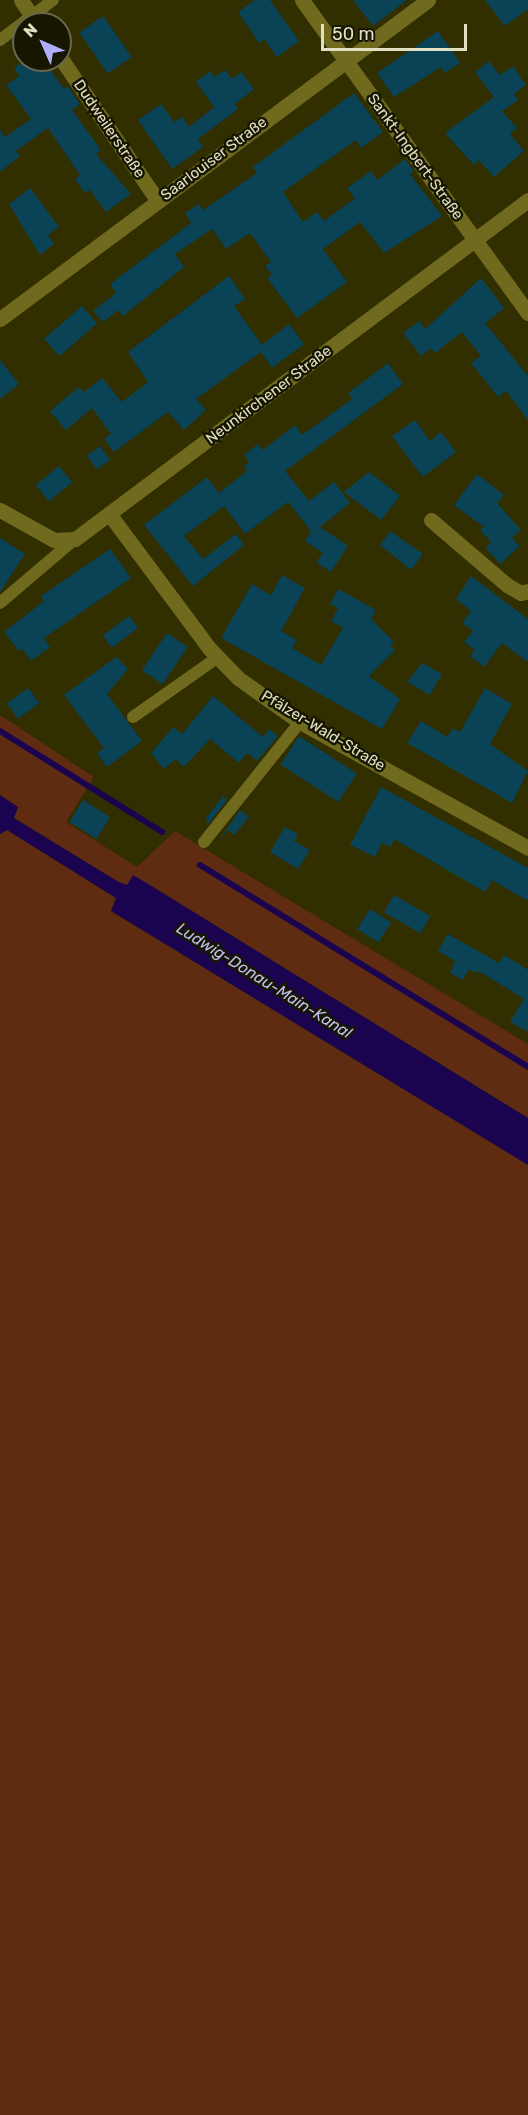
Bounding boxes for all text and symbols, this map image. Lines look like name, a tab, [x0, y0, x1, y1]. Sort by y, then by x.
north arrow	[12, 12, 72, 72]
scale bar	[324, 12, 470, 50]
text: N	[20, 20, 41, 41]
text: 50 m	[332, 23, 375, 45]
street label: Dudweilerstraße	[70, 77, 148, 181]
street label: Sankt-Ingbert-Straße	[363, 90, 467, 224]
street label: Saarlouiser Straße	[157, 113, 271, 205]
street label: Neunkirchener Straße	[203, 342, 335, 448]
street label: Pfälzer-Wald-Straße	[258, 687, 388, 775]
water label: Ludwig-Donau-Main-Kanal	[173, 919, 355, 1043]

